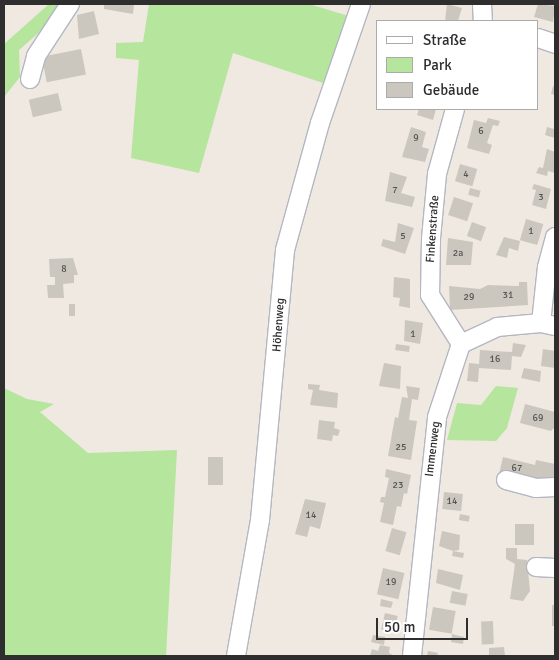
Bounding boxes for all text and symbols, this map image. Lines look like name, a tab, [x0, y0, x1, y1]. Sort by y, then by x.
legend	[376, 20, 539, 110]
text: Straße	[423, 31, 467, 49]
text: Park	[423, 56, 452, 74]
text: Gebäude	[423, 81, 479, 99]
house number: 6	[478, 126, 484, 138]
house number: 9	[413, 133, 419, 145]
house number: 4	[463, 169, 469, 181]
house number: 7	[392, 185, 398, 197]
house number: 3	[538, 192, 544, 204]
street label: Finkenstraße	[423, 195, 443, 263]
house number: 1	[528, 226, 534, 238]
house number: 5	[400, 231, 406, 243]
house number: 2a	[453, 248, 463, 260]
house number: 8	[61, 264, 67, 276]
house number: 31	[503, 290, 513, 302]
house number: 29	[464, 292, 474, 304]
street label: Höhenweg	[270, 298, 288, 352]
house number: 1	[410, 329, 416, 341]
house number: 16	[490, 354, 500, 366]
house number: 69	[533, 413, 543, 425]
street label: Immenweg	[422, 420, 444, 478]
house number: 25	[396, 442, 406, 454]
house number: 67	[512, 463, 522, 475]
house number: 23	[393, 480, 403, 492]
house number: 14	[447, 496, 457, 508]
house number: 14	[306, 510, 316, 522]
house number: 19	[386, 577, 396, 589]
scale bar	[379, 608, 472, 640]
text: 50 m	[384, 618, 415, 636]

